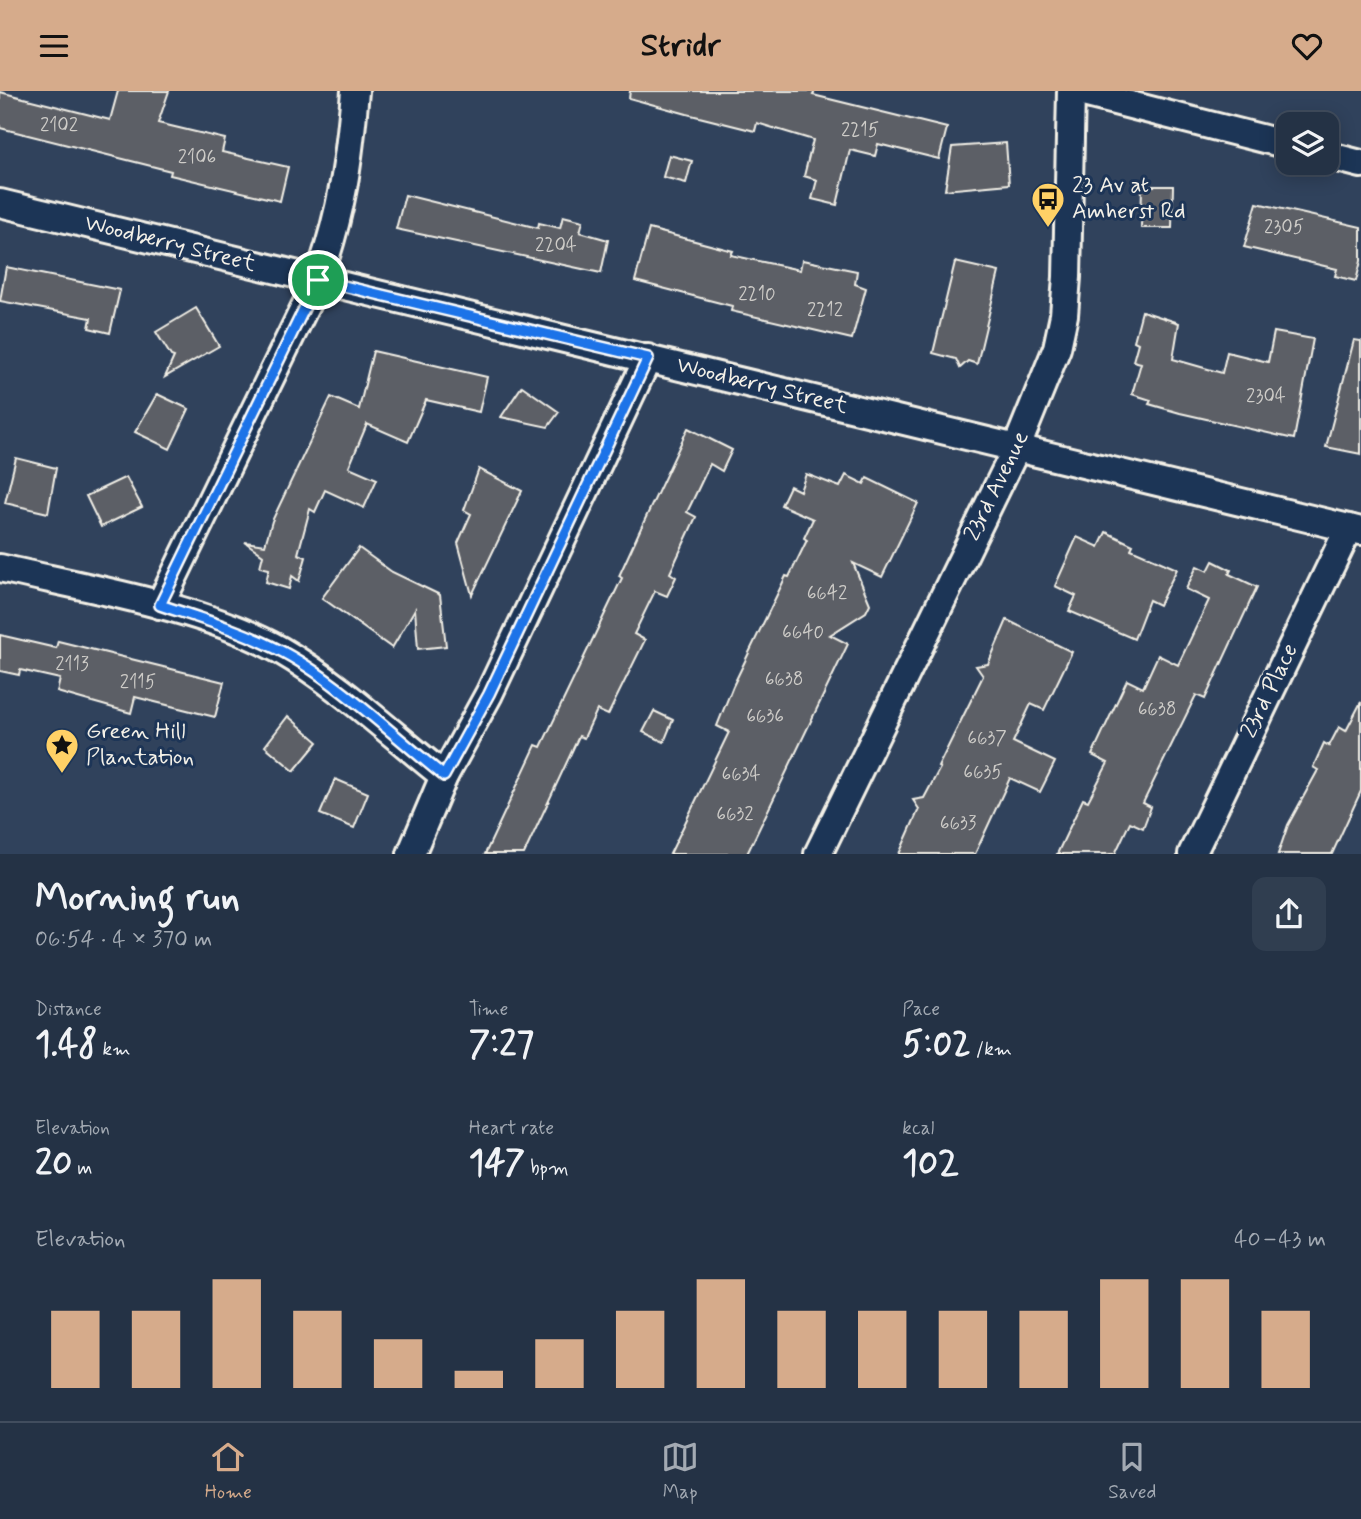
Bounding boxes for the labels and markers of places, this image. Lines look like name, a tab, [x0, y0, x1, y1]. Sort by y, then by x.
place label: 23 Av at Amherst Rd	[1072, 171, 1186, 227]
bus stop icon: 23 Av at Amherst Rd	[1029, 180, 1067, 229]
pin	[288, 250, 348, 310]
place label: Green Hill Plantation	[86, 717, 194, 773]
place icon: Green Hill Plantation	[43, 726, 81, 775]

